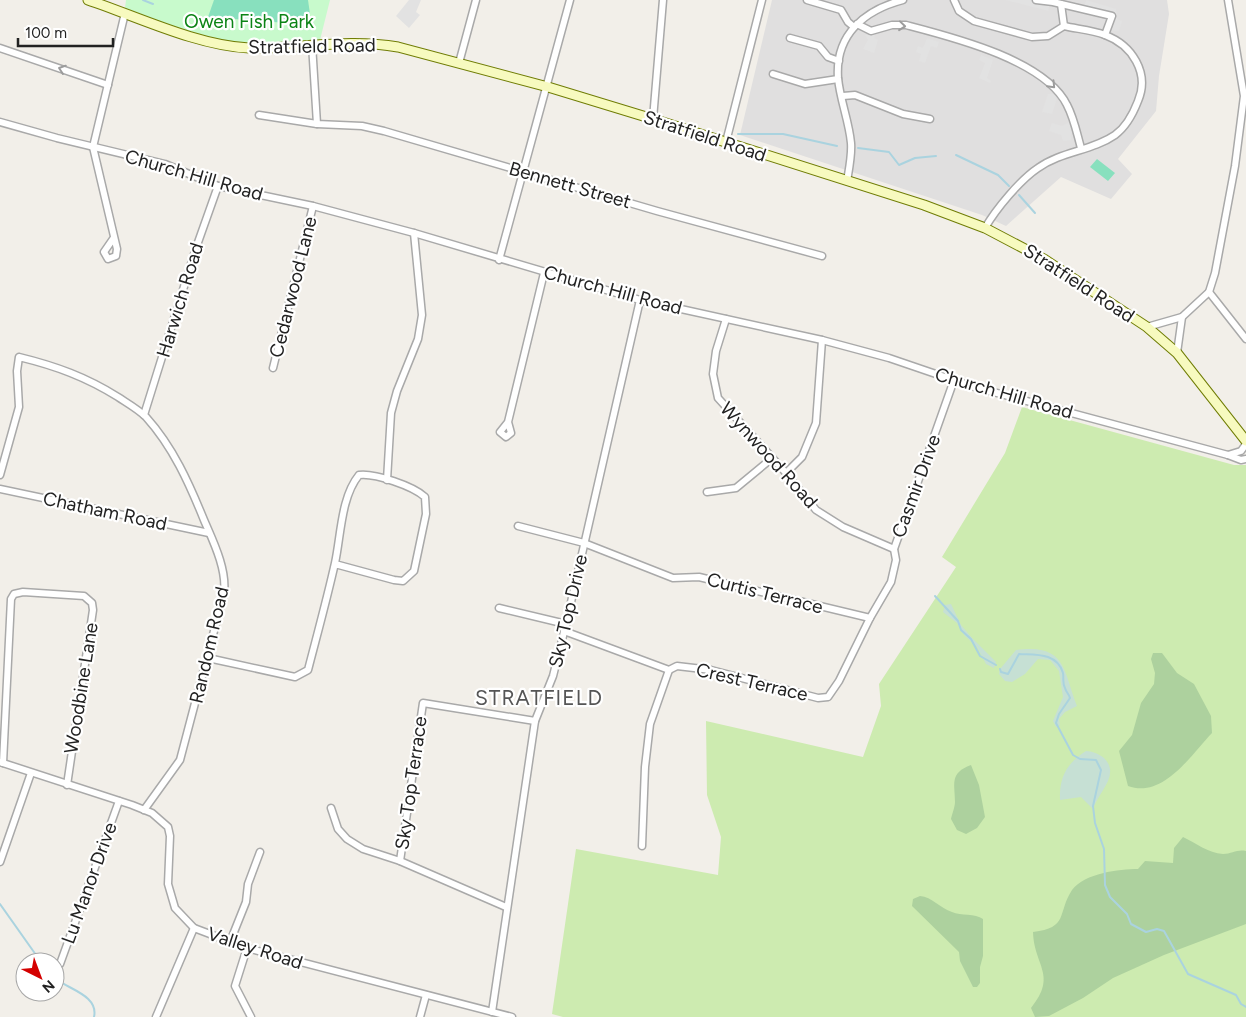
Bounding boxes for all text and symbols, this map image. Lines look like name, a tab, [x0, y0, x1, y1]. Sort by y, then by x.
park label: Owen Fish Park	[184, 10, 315, 33]
scale bar	[18, 15, 112, 47]
one-way arrow	[899, 20, 907, 31]
text: 100 m	[25, 24, 67, 42]
street label: Stratfield Road	[248, 33, 376, 59]
one-way arrow	[58, 65, 67, 75]
one-way arrow	[1046, 79, 1055, 88]
street label: Stratfield Road	[641, 105, 769, 167]
street label: Church Hill Road	[122, 144, 266, 206]
street label: Bennett Street	[506, 157, 634, 213]
street label: Cedarwood Lane	[264, 214, 322, 360]
street label: Stratfield Road	[1019, 239, 1139, 327]
street label: Harwich Road	[152, 240, 208, 360]
street label: Church Hill Road	[541, 260, 685, 320]
street label: Church Hill Road	[932, 362, 1076, 424]
street label: Wynwood Road	[715, 397, 823, 513]
street label: Casmir Drive	[887, 431, 945, 541]
street label: Chatham Road	[41, 487, 169, 535]
street label: Sky Top Drive	[544, 552, 592, 670]
street label: Curtis Terrace	[705, 567, 825, 619]
street label: Random Road	[184, 584, 234, 706]
street label: Woodbine Lane	[59, 621, 103, 755]
street label: Crest Terrace	[694, 658, 810, 706]
district label: STRATFIELD	[475, 685, 603, 710]
street label: Sky Top Terrace	[390, 715, 432, 851]
street label: Lu Manor Drive	[56, 819, 122, 947]
street label: Valley Road	[204, 922, 306, 974]
north arrow	[15, 952, 65, 1002]
text: N	[39, 976, 58, 996]

